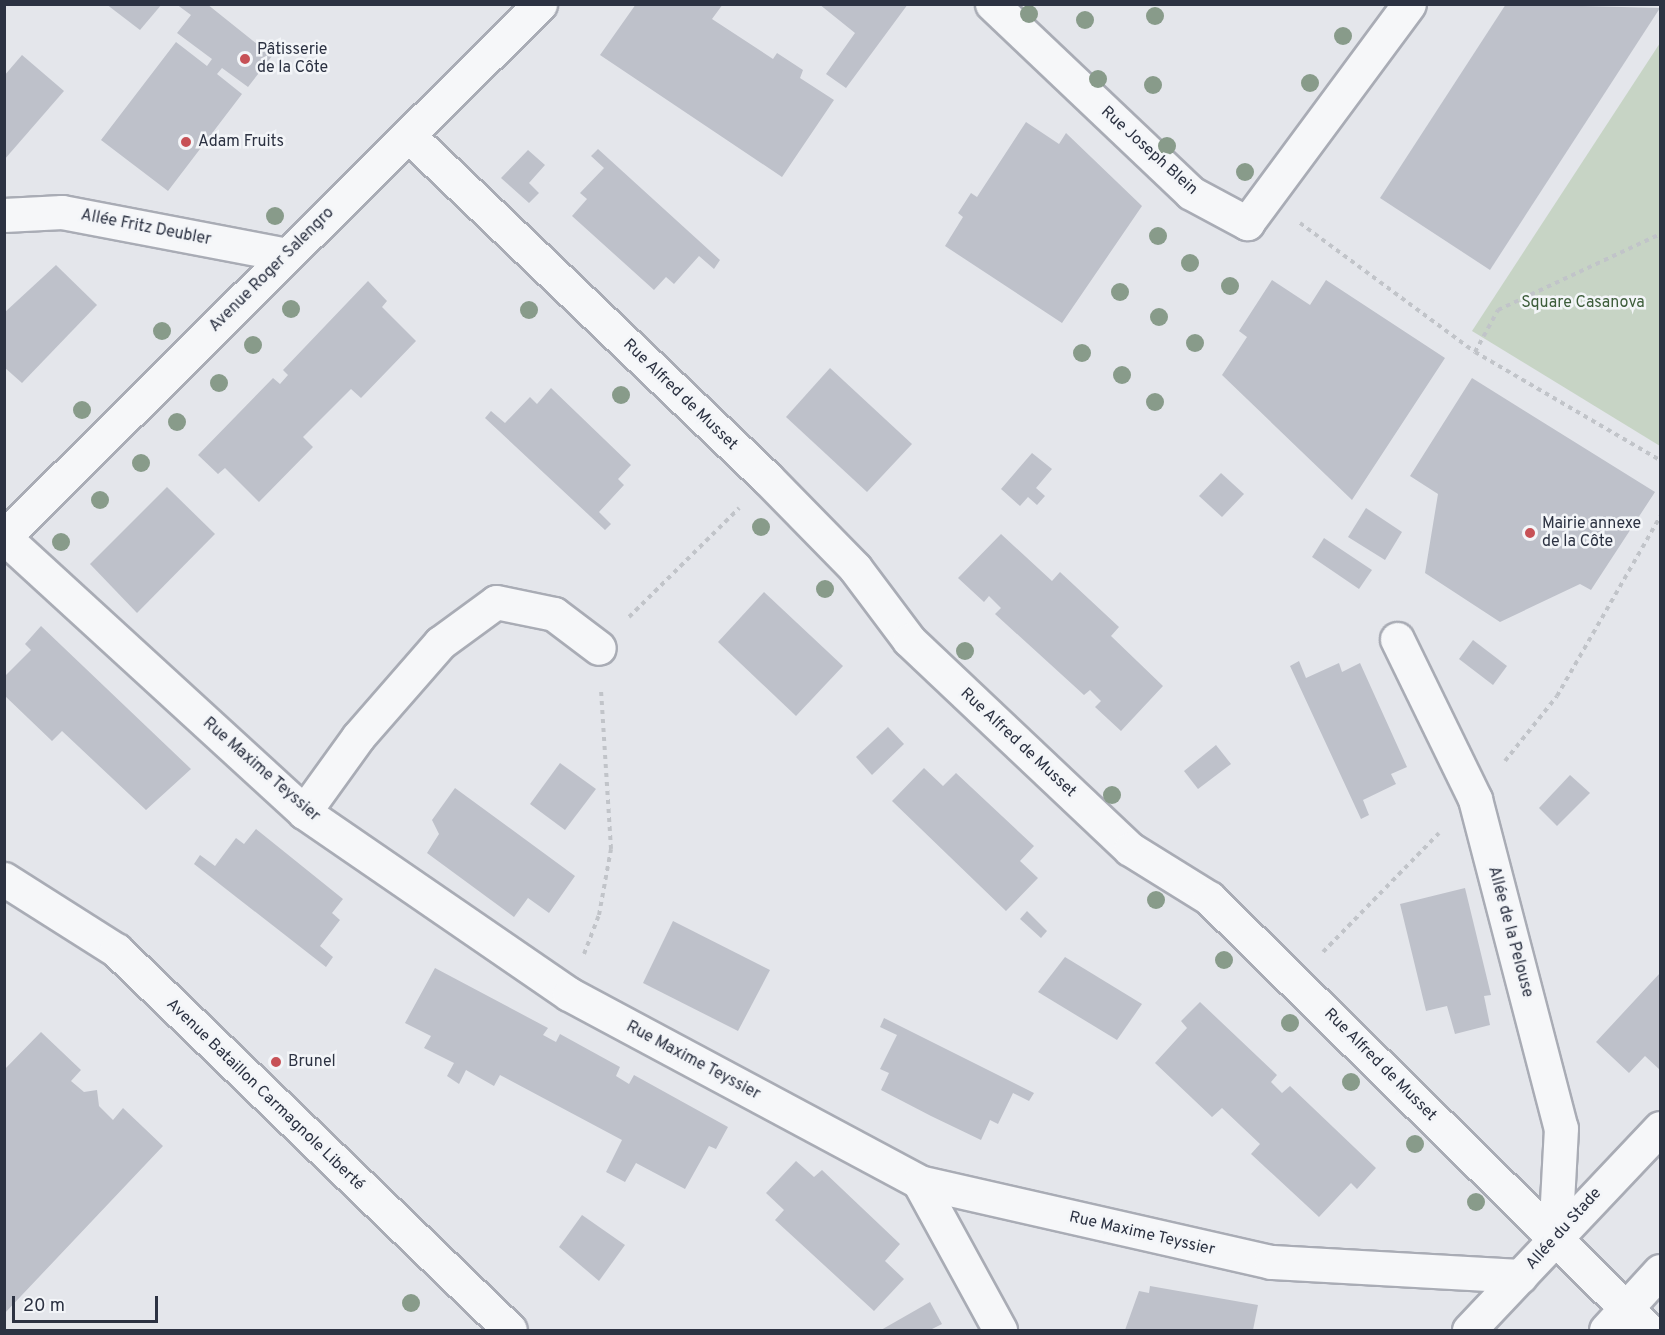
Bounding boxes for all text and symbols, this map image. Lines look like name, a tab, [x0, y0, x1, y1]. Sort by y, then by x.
place label: Pâtisserie de la Côte	[257, 40, 328, 78]
marker: Pâtisserie de la Côte	[238, 52, 252, 66]
street label: Rue Joseph Blein	[1097, 103, 1201, 199]
place label: Adam Fruits	[198, 132, 284, 152]
marker: Adam Fruits	[179, 135, 193, 149]
street label: Avenue Roger Salengro	[206, 204, 338, 336]
street label: Allée Fritz Deubler	[79, 206, 213, 250]
park label: Square Casanova	[1521, 293, 1645, 313]
street label: Rue Alfred de Musset	[619, 335, 741, 455]
place label: Mairie annexe de la Côte	[1542, 514, 1641, 552]
marker: Mairie annexe de la Côte	[1523, 526, 1537, 540]
street label: Rue Alfred de Musset	[956, 684, 1080, 802]
street label: Rue Maxime Teyssier	[198, 714, 324, 826]
street label: Allée de la Pelouse	[1483, 864, 1537, 1000]
street label: Avenue Bataillon Carmagnole Liberté	[162, 995, 368, 1195]
street label: Rue Alfred de Musset	[1319, 1004, 1441, 1126]
street label: Rue Maxime Teyssier	[622, 1017, 764, 1105]
place label: Brunel	[288, 1052, 336, 1072]
marker: Brunel	[269, 1055, 283, 1069]
street label: Allée du Stade	[1522, 1184, 1606, 1274]
street label: Rue Maxime Teyssier	[1067, 1208, 1217, 1260]
scale bar	[15, 1284, 160, 1322]
text: 20 m	[23, 1295, 65, 1318]

